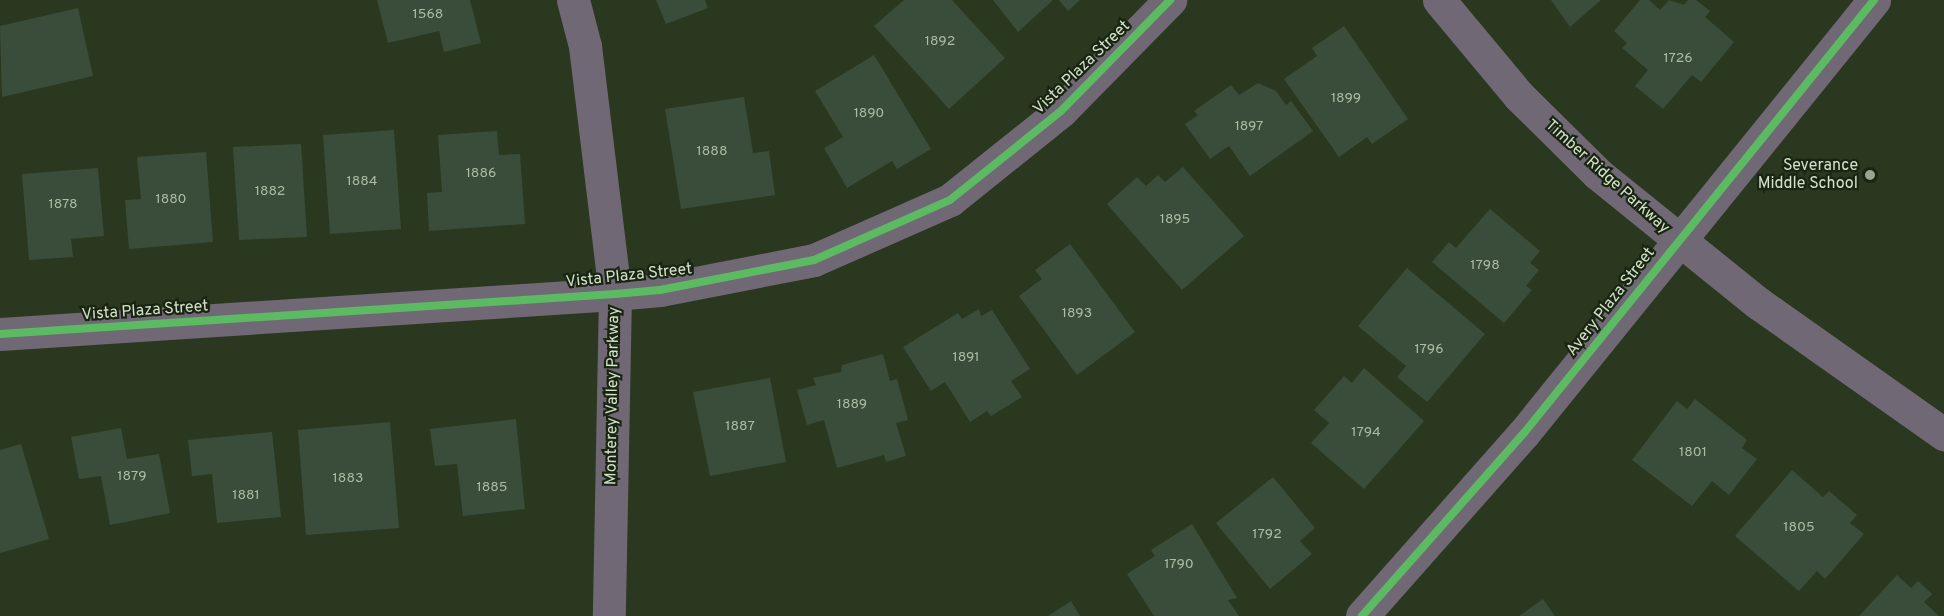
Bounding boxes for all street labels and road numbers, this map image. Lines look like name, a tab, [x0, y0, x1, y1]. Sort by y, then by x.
street label: Vista Plaza Street	[1030, 17, 1134, 119]
street label: Timber Ridge Parkway	[1541, 116, 1673, 238]
street label: Avery Plaza Street	[1563, 244, 1659, 360]
street label: Vista Plaza Street	[565, 260, 693, 292]
street label: Vista Plaza Street	[81, 297, 209, 325]
street label: Monterey Valley Parkway	[602, 306, 624, 486]

